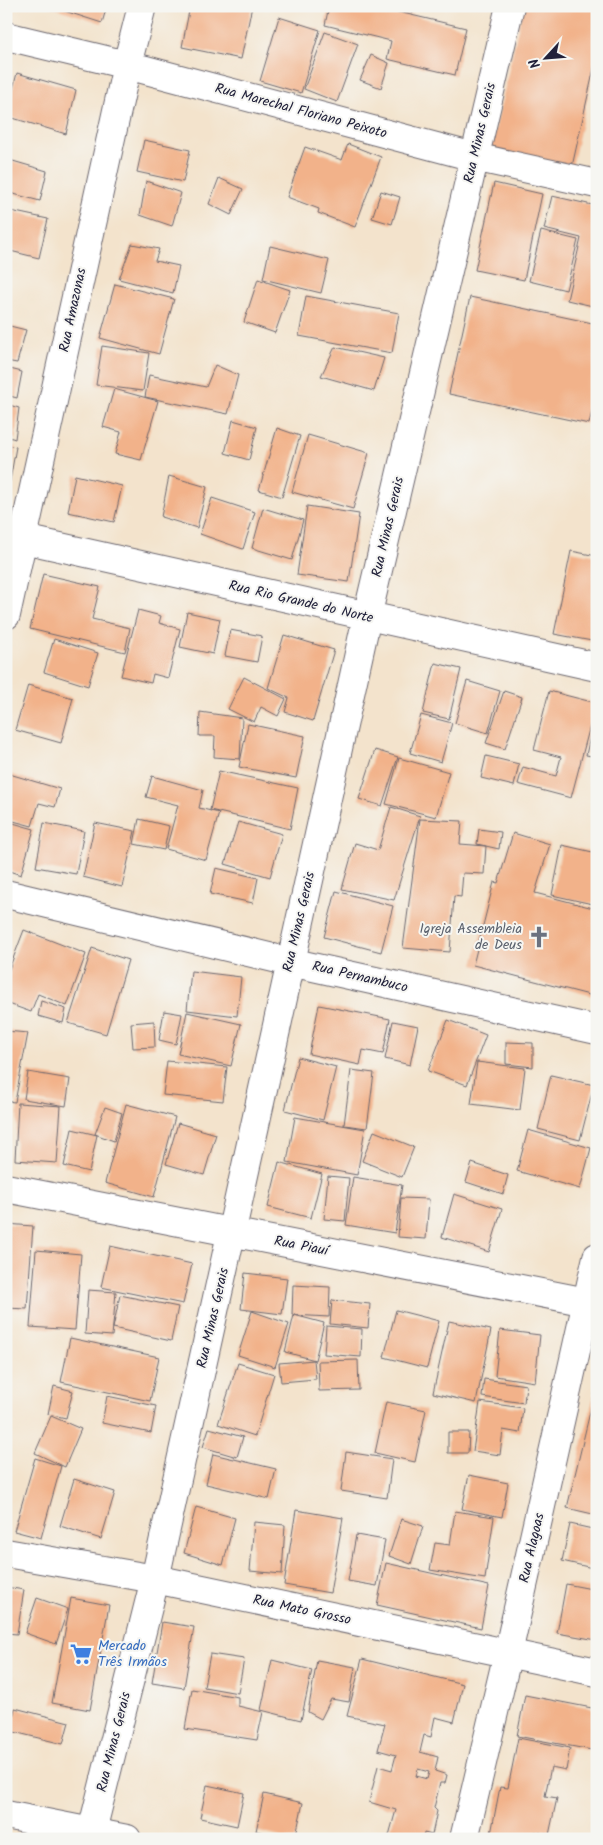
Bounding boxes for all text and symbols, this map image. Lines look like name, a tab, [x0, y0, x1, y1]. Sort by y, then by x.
north arrow	[520, 32, 570, 82]
text: N	[523, 54, 547, 72]
street label: Rua Marechal Floriano Peixoto	[213, 77, 389, 145]
street label: Rua Minas Gerais	[458, 81, 502, 185]
street label: Rua Amazonas	[53, 266, 93, 354]
street label: Rua Minas Gerais	[366, 475, 410, 579]
street label: Rua Rio Grande do Norte	[227, 575, 376, 629]
street label: Rua Minas Gerais	[277, 870, 321, 974]
place label: Igreja Assembleia de Deus	[419, 918, 522, 956]
church icon: Igreja Assembleia de Deus	[526, 924, 552, 950]
street label: Rua Pernambuco	[310, 955, 410, 999]
street label: Rua Piauí	[272, 1230, 333, 1263]
street label: Rua Minas Gerais	[191, 1266, 235, 1370]
street label: Rua Alagoas	[513, 1511, 551, 1585]
street label: Rua Mato Grosso	[251, 1589, 353, 1631]
place label: Mercado Três Irmãos	[98, 1635, 167, 1673]
supermarket icon: Mercado Três Irmãos	[68, 1641, 94, 1667]
street label: Rua Minas Gerais	[91, 1690, 137, 1794]

